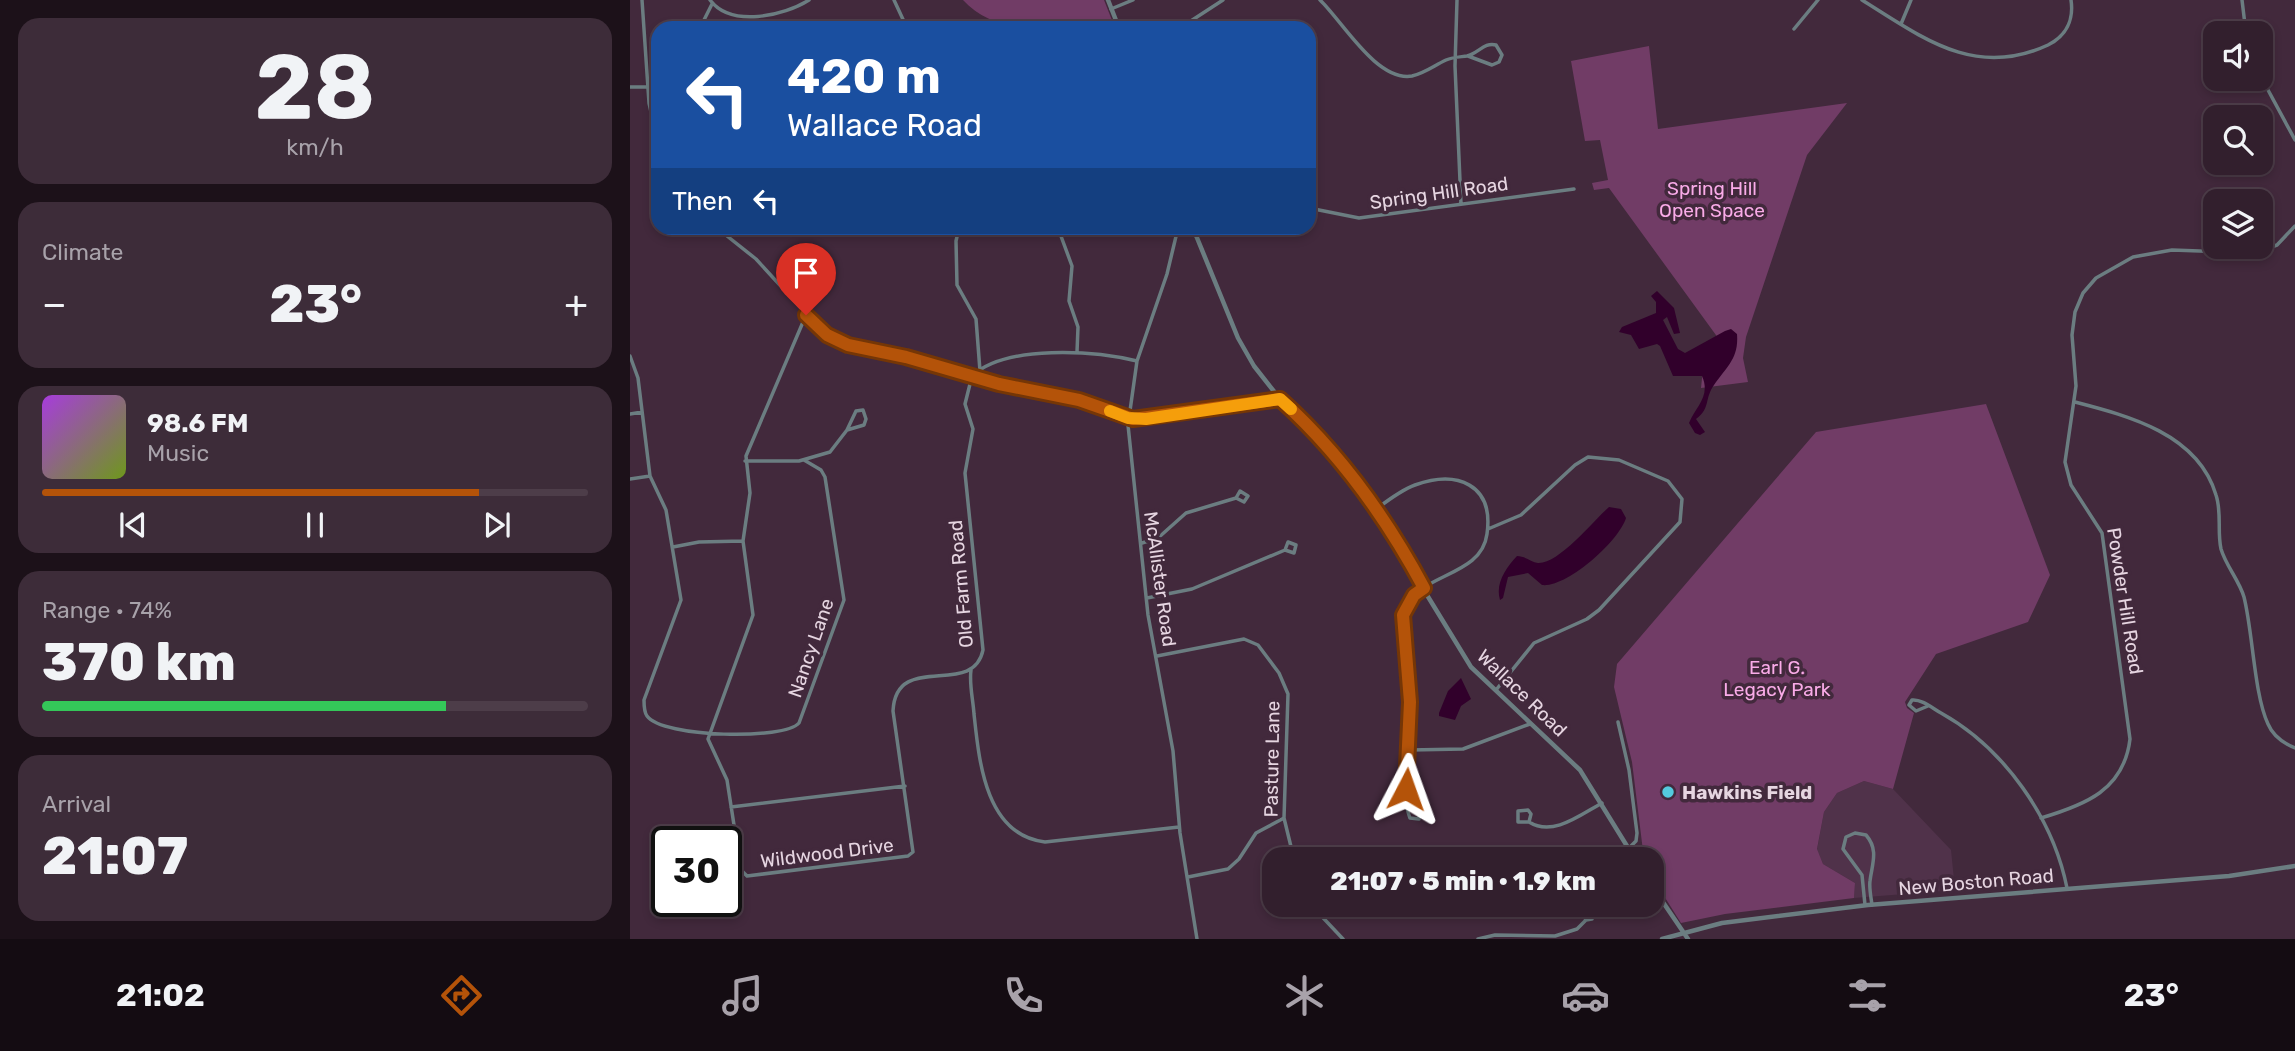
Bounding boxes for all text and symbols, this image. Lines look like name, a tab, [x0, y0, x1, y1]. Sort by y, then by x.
map controls	[2203, 21, 2273, 259]
button: sound	[2203, 21, 2273, 91]
text: 28	[255, 33, 375, 141]
text: 420 m	[787, 47, 941, 105]
icon: left	[672, 49, 763, 140]
button: search	[2203, 105, 2273, 175]
text: Wallace Road	[787, 106, 982, 144]
text: km/h	[286, 133, 344, 161]
street label: Spring Hill Road	[1368, 172, 1510, 214]
park label: Spring Hill Open Space	[1659, 177, 1765, 222]
icon: left	[747, 182, 785, 220]
text: Then	[672, 186, 733, 217]
button: layers	[2203, 189, 2273, 259]
text: Climate	[42, 238, 123, 266]
pin	[776, 243, 836, 315]
icon: arrive	[787, 254, 825, 292]
text: 23°	[269, 273, 362, 335]
text: −	[42, 281, 67, 327]
text: +	[564, 281, 588, 327]
text: 98.6 FM	[147, 408, 248, 439]
text: Music	[147, 439, 209, 467]
icon: previous	[114, 506, 152, 544]
icon: pause	[296, 506, 334, 544]
icon: next	[478, 506, 516, 544]
street label: McAllister Road	[1139, 510, 1181, 648]
street label: Old Farm Road	[944, 519, 978, 649]
street label: Powder Hill Road	[2102, 526, 2148, 676]
street label: Nancy Lane	[783, 595, 839, 701]
text: Range · 74%	[42, 596, 172, 624]
text: 370 km	[42, 631, 236, 693]
street label: Wallace Road	[1472, 644, 1572, 742]
park label: Earl G. Legacy Park	[1723, 656, 1831, 701]
street label: Pasture Lane	[1259, 700, 1285, 818]
position arrow	[1369, 752, 1443, 826]
place label: Hawkins Field	[1682, 781, 1812, 804]
marker: Hawkins Field	[1660, 784, 1676, 800]
text: Arrival	[42, 790, 111, 818]
text: 21:07	[42, 825, 188, 887]
speed limit sign: 30	[651, 826, 742, 917]
street label: Wildwood Drive	[759, 833, 895, 873]
street label: New Boston Road	[1897, 864, 2055, 900]
text: 21:07 · 5 min · 1.9 km	[1330, 866, 1596, 897]
icon: directions	[437, 971, 486, 1020]
icon: music	[718, 971, 767, 1020]
icon: phone	[999, 971, 1048, 1020]
icon: climate	[1280, 971, 1329, 1020]
icon: car	[1561, 971, 1610, 1020]
icon: filters	[1843, 971, 1892, 1020]
text: 21:02	[116, 976, 205, 1014]
text: 23°	[2124, 976, 2179, 1014]

